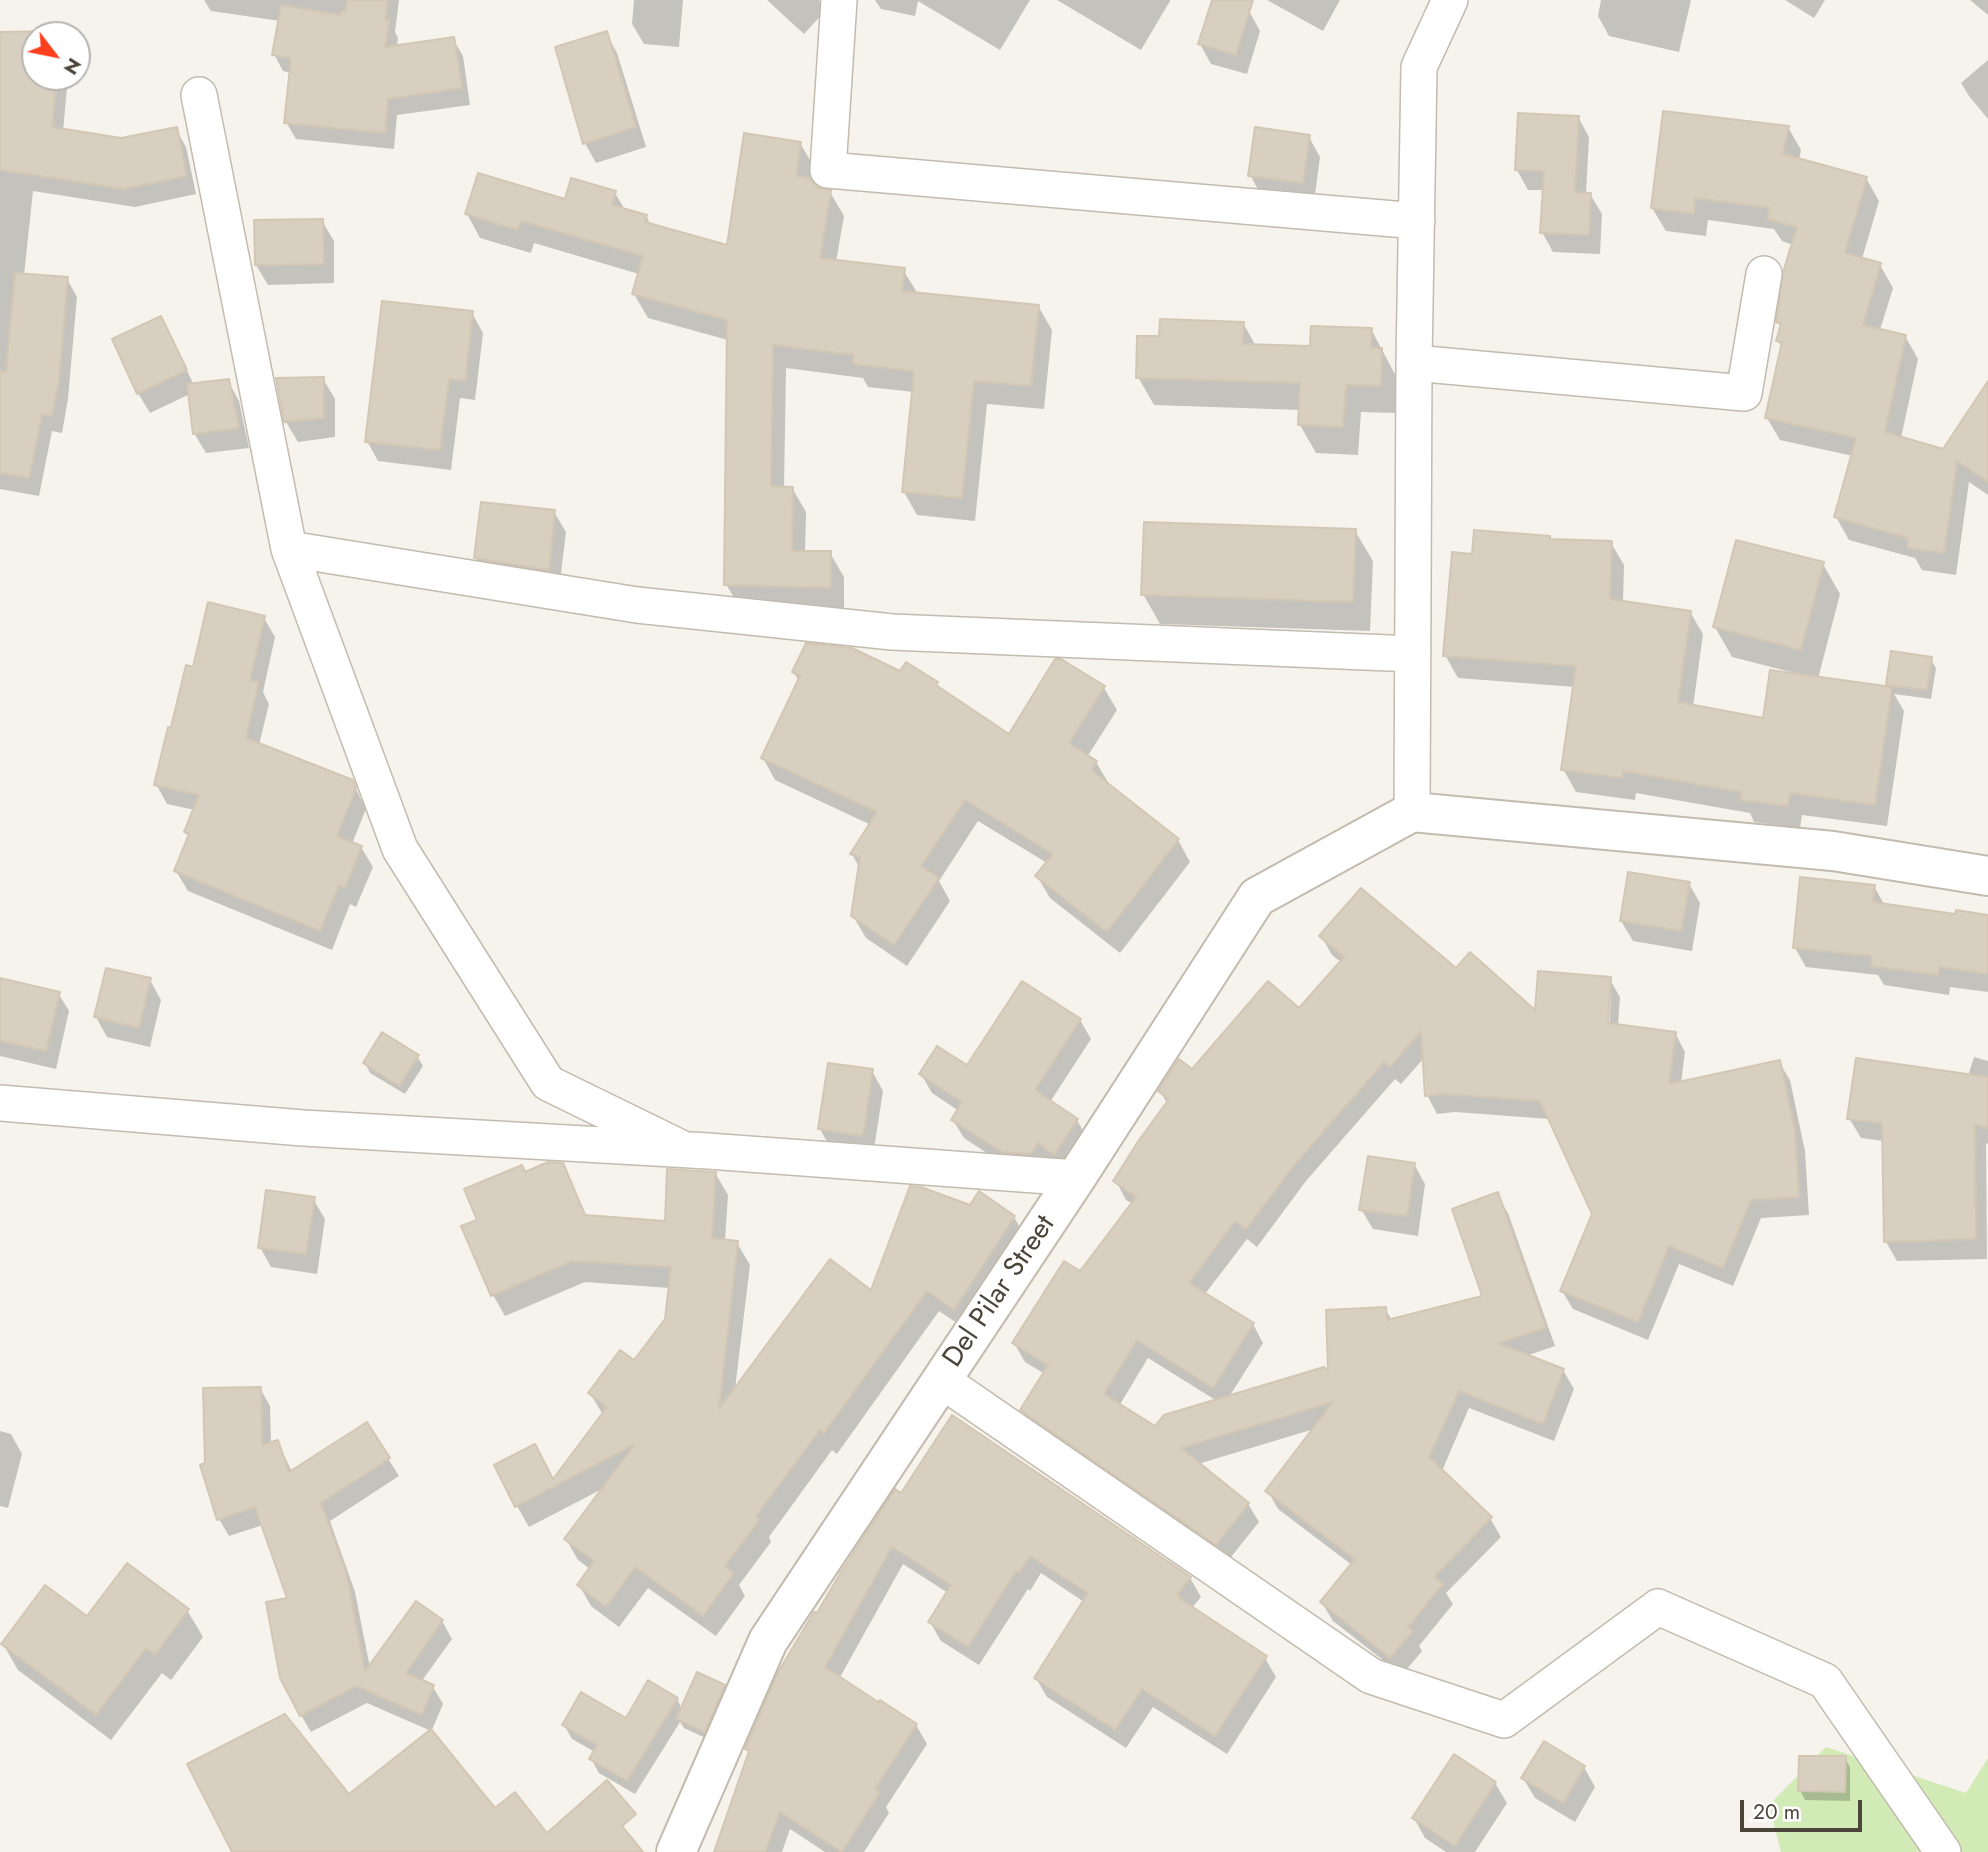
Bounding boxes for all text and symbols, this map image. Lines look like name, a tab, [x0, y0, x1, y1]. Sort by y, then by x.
north arrow	[21, 21, 91, 91]
text: N	[57, 53, 88, 80]
street label: Del Pilar Street	[937, 1210, 1063, 1374]
scale bar	[1743, 1786, 1866, 1830]
text: 20 m	[1753, 1797, 1800, 1827]

